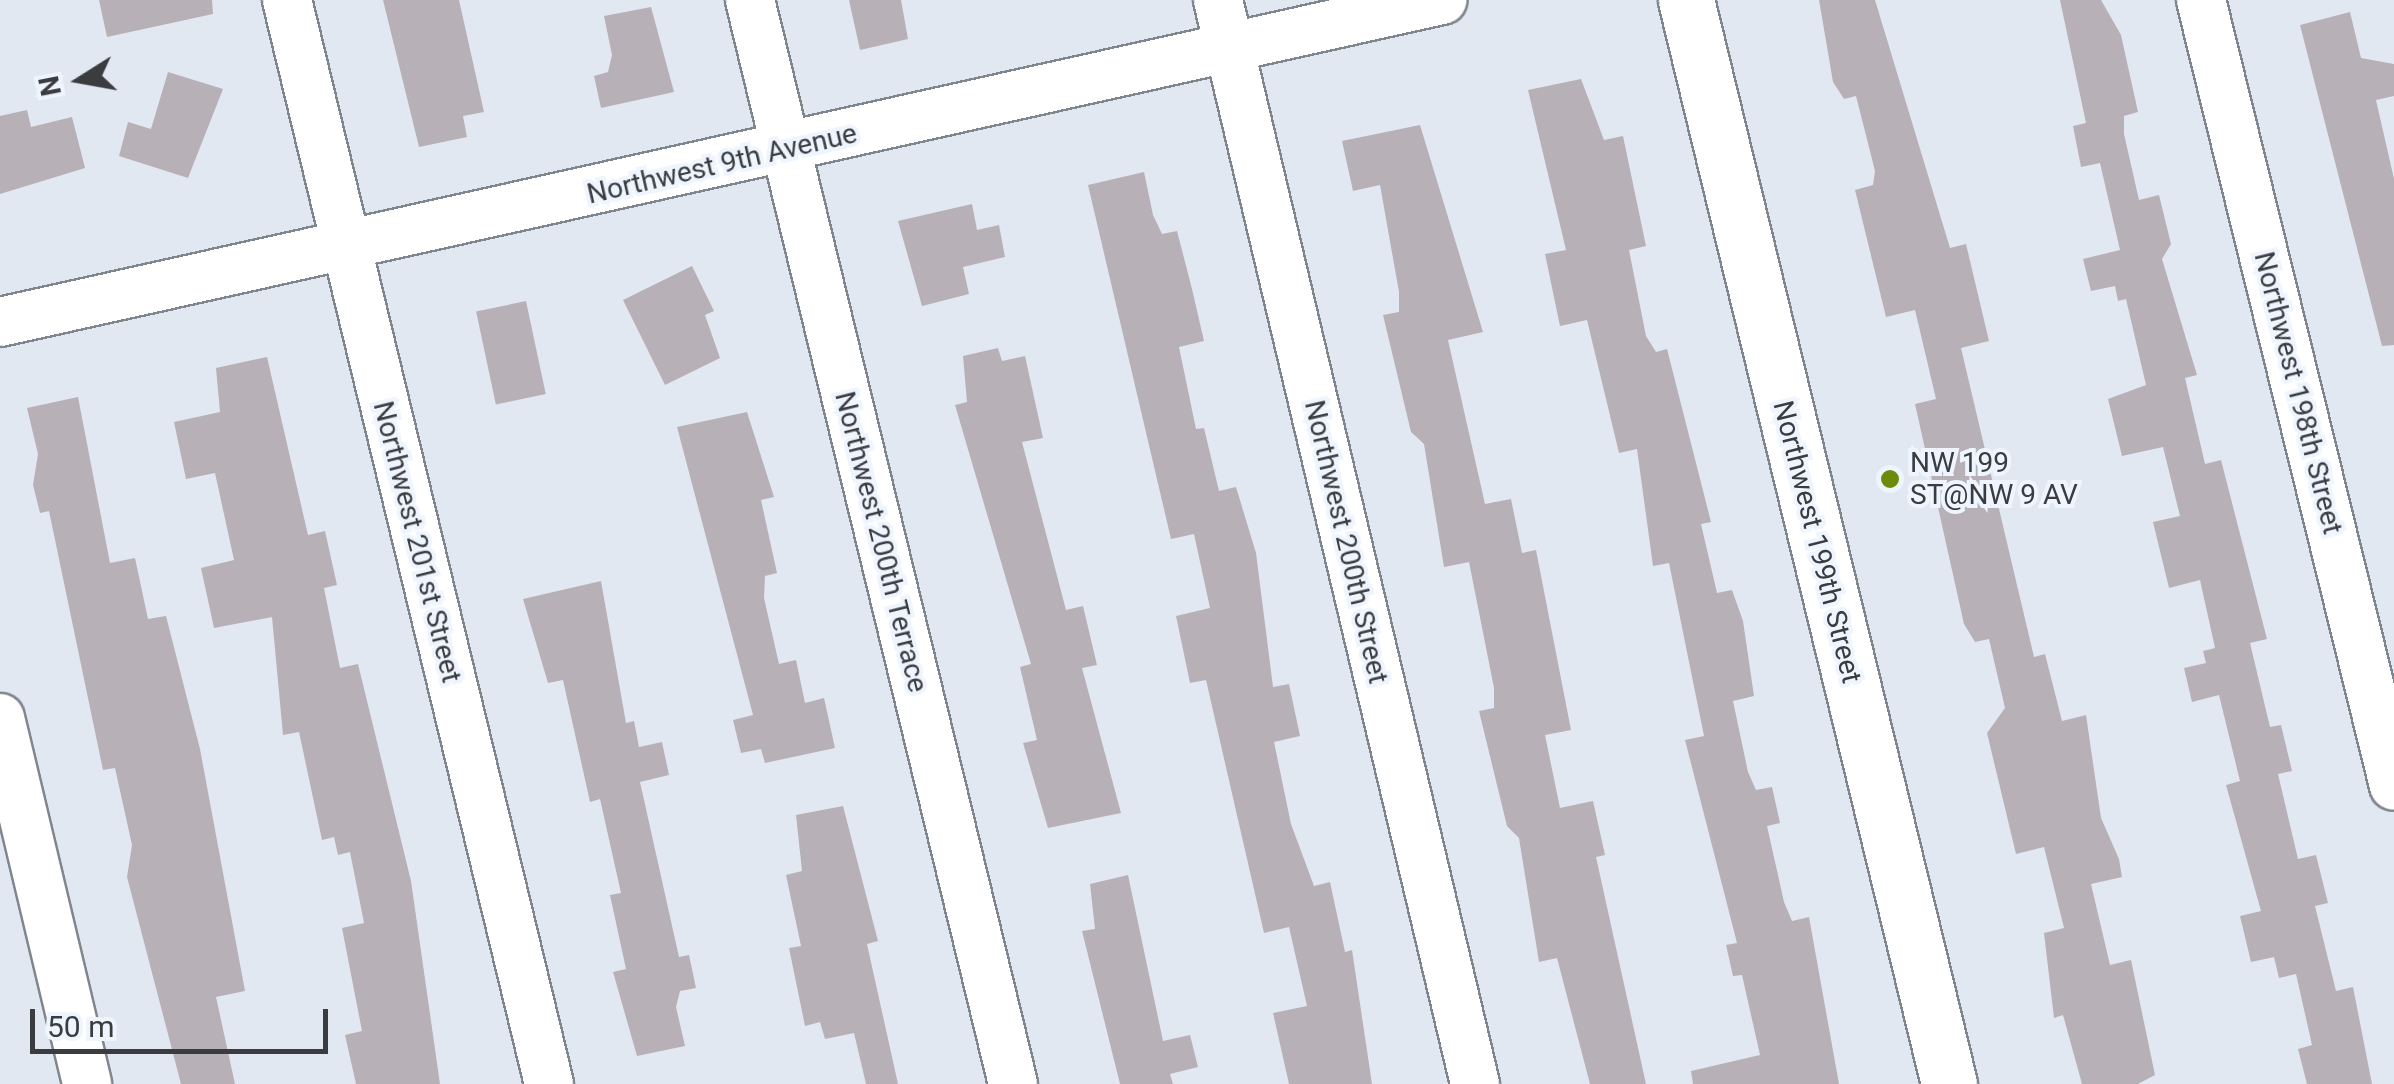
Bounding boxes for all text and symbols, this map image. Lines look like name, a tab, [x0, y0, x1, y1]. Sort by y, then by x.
north arrow	[30, 30, 130, 130]
text: N	[32, 73, 68, 99]
street label: Northwest 9th Avenue	[584, 117, 860, 211]
street label: Northwest 198th Street	[2247, 248, 2349, 538]
street label: Northwest 200th Terrace	[827, 388, 935, 696]
street label: Northwest 200th Street	[1297, 397, 1395, 687]
street label: Northwest 199th Street	[1766, 397, 1868, 687]
street label: Northwest 201st Street	[366, 398, 468, 686]
place label: NW 199 ST@NW 9 AV	[1910, 446, 2078, 512]
marker: NW 199 ST@NW 9 AV	[1879, 468, 1901, 490]
scale bar	[35, 989, 332, 1051]
text: 50 m	[47, 1009, 114, 1044]

